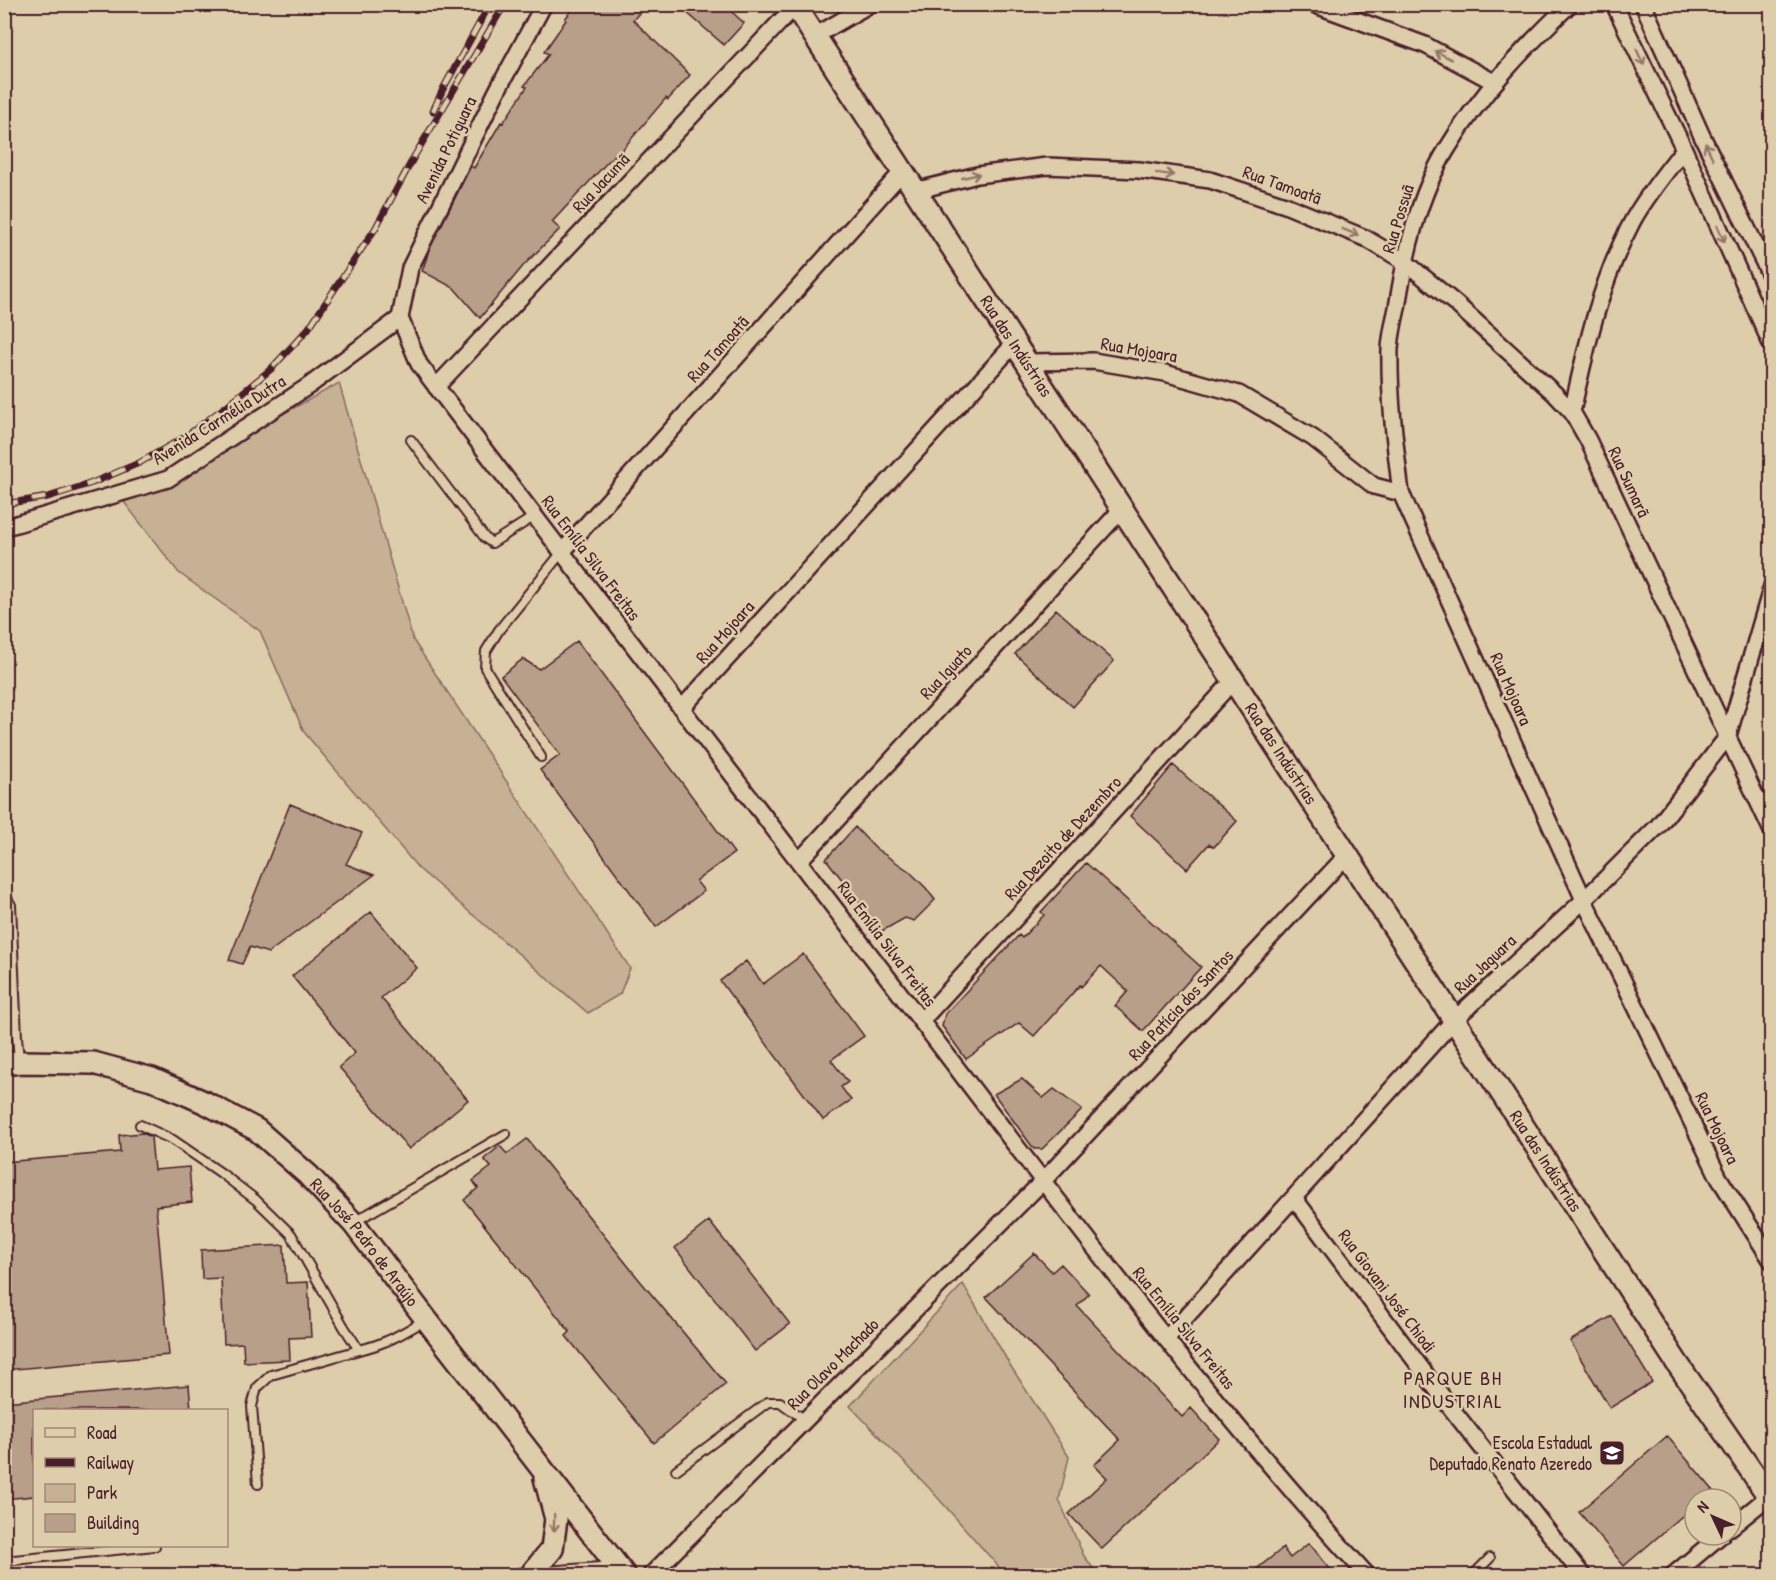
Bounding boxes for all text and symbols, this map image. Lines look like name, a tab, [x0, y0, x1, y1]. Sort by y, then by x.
one-way arrow	[1634, 48, 1646, 66]
one-way arrow	[1434, 49, 1452, 60]
street label: Avenida Potiguara	[409, 92, 482, 207]
one-way arrow	[1703, 143, 1714, 161]
street label: Rua Jacumã	[566, 147, 635, 218]
street label: Rua Tamoatã	[1239, 159, 1325, 210]
one-way arrow	[1155, 168, 1175, 179]
one-way arrow	[961, 170, 980, 182]
street label: Rua Possuã	[1375, 181, 1420, 256]
one-way arrow	[1716, 225, 1728, 243]
one-way arrow	[1341, 227, 1359, 238]
street label: Rua das Indústrias	[974, 290, 1059, 402]
street label: Rua Tamoatã	[681, 310, 754, 387]
street label: Rua Mojoara	[1099, 331, 1179, 369]
street label: Avenida Carmélia Dutra	[147, 369, 290, 471]
street label: Rua Sumarã	[1602, 442, 1657, 521]
street label: Rua Emília Silva Freitas	[536, 490, 647, 626]
street label: Rua Mojoara	[690, 595, 760, 669]
street label: Rua Iguato	[914, 639, 977, 705]
street label: Rua Mojoara	[1484, 649, 1539, 729]
street label: Rua das Indústrias	[1239, 698, 1324, 809]
street label: Rua Dezoito de Dezembro	[998, 770, 1127, 905]
street label: Rua Emília Silva Freitas	[832, 876, 943, 1012]
street label: Rua Jaguara	[1448, 928, 1521, 999]
street label: Rua Patícia dos Santos	[1122, 943, 1239, 1066]
street label: Rua Mojoara	[1689, 1088, 1746, 1168]
street label: Rua das Indústrias	[1504, 1105, 1589, 1217]
street label: Rua José Pedro de Araújo	[305, 1172, 425, 1311]
street label: Rua Giovani José Chiodi	[1333, 1224, 1442, 1358]
street label: Rua Emília Silva Freitas	[1127, 1261, 1242, 1394]
street label: Rua Olavo Machado	[781, 1312, 884, 1415]
district label: PARQUE BH INDUSTRIAL	[1403, 1364, 1503, 1414]
legend	[33, 1409, 228, 1547]
text: Road	[87, 1420, 117, 1445]
place label: Escola Estadual Deputado Renato Azeredo	[1430, 1430, 1592, 1476]
school or university icon: Escola Estadual Deputado Renato Azeredo	[1597, 1438, 1627, 1468]
text: Railway	[87, 1450, 134, 1475]
text: Park	[87, 1480, 118, 1505]
north arrow	[1683, 1487, 1743, 1547]
text: N	[1691, 1496, 1713, 1517]
text: Building	[87, 1510, 139, 1535]
one-way arrow	[548, 1513, 560, 1532]

